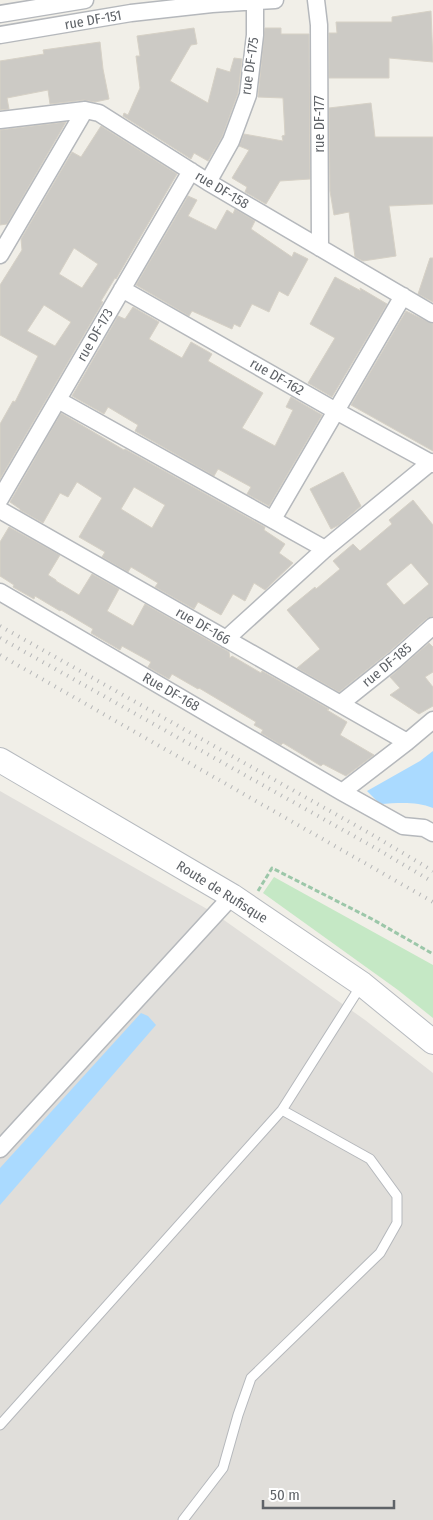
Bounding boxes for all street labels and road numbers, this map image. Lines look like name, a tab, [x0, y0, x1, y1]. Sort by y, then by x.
street label: rue DF-151	[63, 7, 123, 33]
street label: rue DF-175	[238, 36, 262, 96]
street label: rue DF-177	[311, 95, 328, 153]
street label: rue DF-158	[192, 167, 252, 213]
street label: rue DF-173	[73, 306, 117, 364]
street label: rue DF-162	[247, 355, 307, 399]
street label: rue DF-166	[173, 604, 233, 648]
street label: rue DF-185	[359, 639, 415, 691]
street label: Rue DF-168	[140, 669, 202, 715]
street label: Route de Rufisque	[173, 857, 271, 927]

